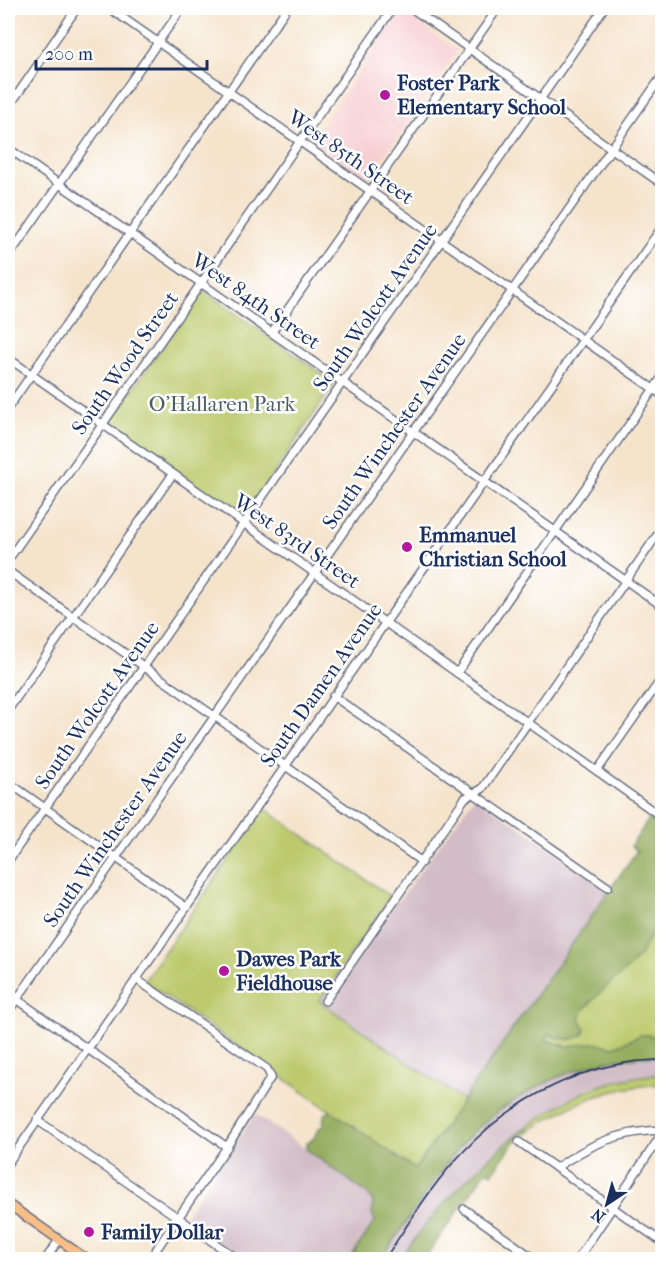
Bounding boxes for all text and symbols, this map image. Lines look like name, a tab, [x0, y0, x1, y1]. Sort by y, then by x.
scale bar	[36, 33, 207, 71]
text: 200 m	[45, 44, 93, 65]
place label: Foster Park Elementary School	[396, 71, 566, 119]
marker: Foster Park Elementary School	[378, 88, 392, 102]
street label: West 85th Street	[283, 104, 419, 210]
street label: South Wolcott Avenue	[308, 218, 442, 396]
street label: West 84th Street	[186, 247, 325, 355]
street label: South Wood Street	[67, 287, 184, 439]
street label: South Winchester Avenue	[317, 328, 471, 534]
park label: O'Hallaren Park	[149, 392, 295, 416]
street label: West 83rd Street	[228, 488, 365, 594]
place label: Emmanuel Christian School	[419, 523, 567, 571]
marker: Emmanuel Christian School	[400, 540, 414, 554]
street label: South Damen Avenue	[255, 598, 387, 772]
street label: South Wolcott Avenue	[30, 616, 164, 794]
street label: South Winchester Avenue	[38, 726, 192, 932]
place label: Dawes Park Fieldhouse	[235, 947, 342, 995]
marker: Dawes Park Fieldhouse	[217, 964, 231, 978]
north arrow	[577, 1174, 637, 1234]
text: N	[587, 1204, 609, 1227]
place label: Family Dollar	[100, 1220, 224, 1244]
marker: Family Dollar	[82, 1225, 96, 1239]

